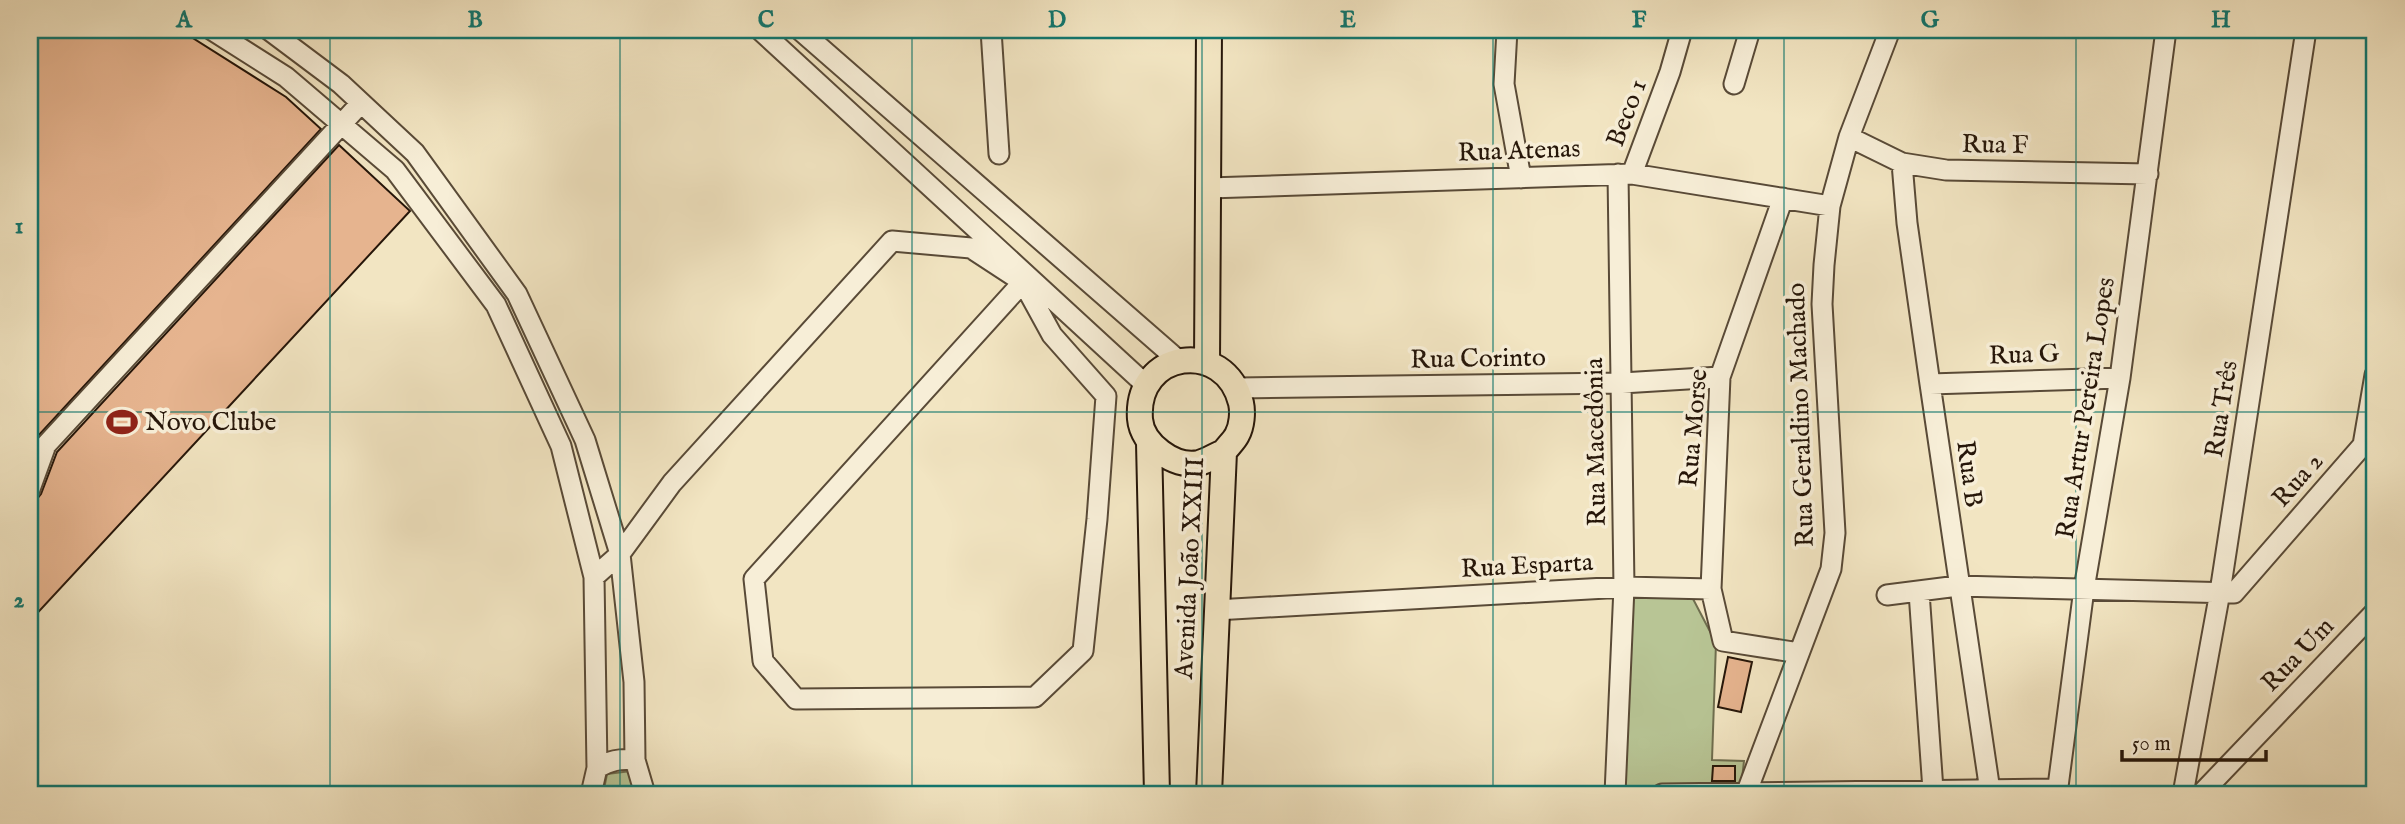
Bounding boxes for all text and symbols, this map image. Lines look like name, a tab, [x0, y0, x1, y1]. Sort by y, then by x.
text: A	[175, 6, 193, 35]
text: B	[467, 6, 483, 35]
text: C	[758, 6, 775, 35]
text: D	[1048, 6, 1066, 35]
text: E	[1340, 6, 1356, 35]
text: F	[1632, 6, 1647, 35]
text: G	[1921, 6, 1940, 35]
text: H	[2211, 6, 2231, 35]
street label: Beco 1	[1599, 75, 1655, 151]
street label: Rua F	[1961, 128, 2029, 162]
street label: Rua Atenas	[1457, 132, 1581, 170]
text: 1	[15, 212, 23, 241]
street label: Rua Artur Pereira Lopes	[2049, 275, 2123, 541]
street label: Rua Geraldino Machado	[1780, 282, 1822, 548]
street label: Rua G	[1988, 337, 2060, 373]
street label: Rua Corinto	[1410, 341, 1546, 377]
street label: Rua Macedônia	[1578, 357, 1614, 527]
street label: Rua Três	[2198, 358, 2246, 460]
street label: Rua Morse	[1672, 367, 1716, 489]
sports icon: Novo Clube	[105, 405, 139, 439]
place label: Novo Clube	[145, 406, 276, 439]
street label: Rua B	[1948, 438, 1990, 510]
street label: Rua 2	[2265, 446, 2331, 514]
street label: Avenida João XXIII	[1168, 456, 1212, 681]
street label: Rua Esparta	[1460, 546, 1595, 586]
text: 2	[14, 586, 25, 615]
street label: Rua Um	[2254, 611, 2342, 699]
scale bar	[2122, 719, 2265, 763]
text: 50 m	[2132, 731, 2171, 758]

